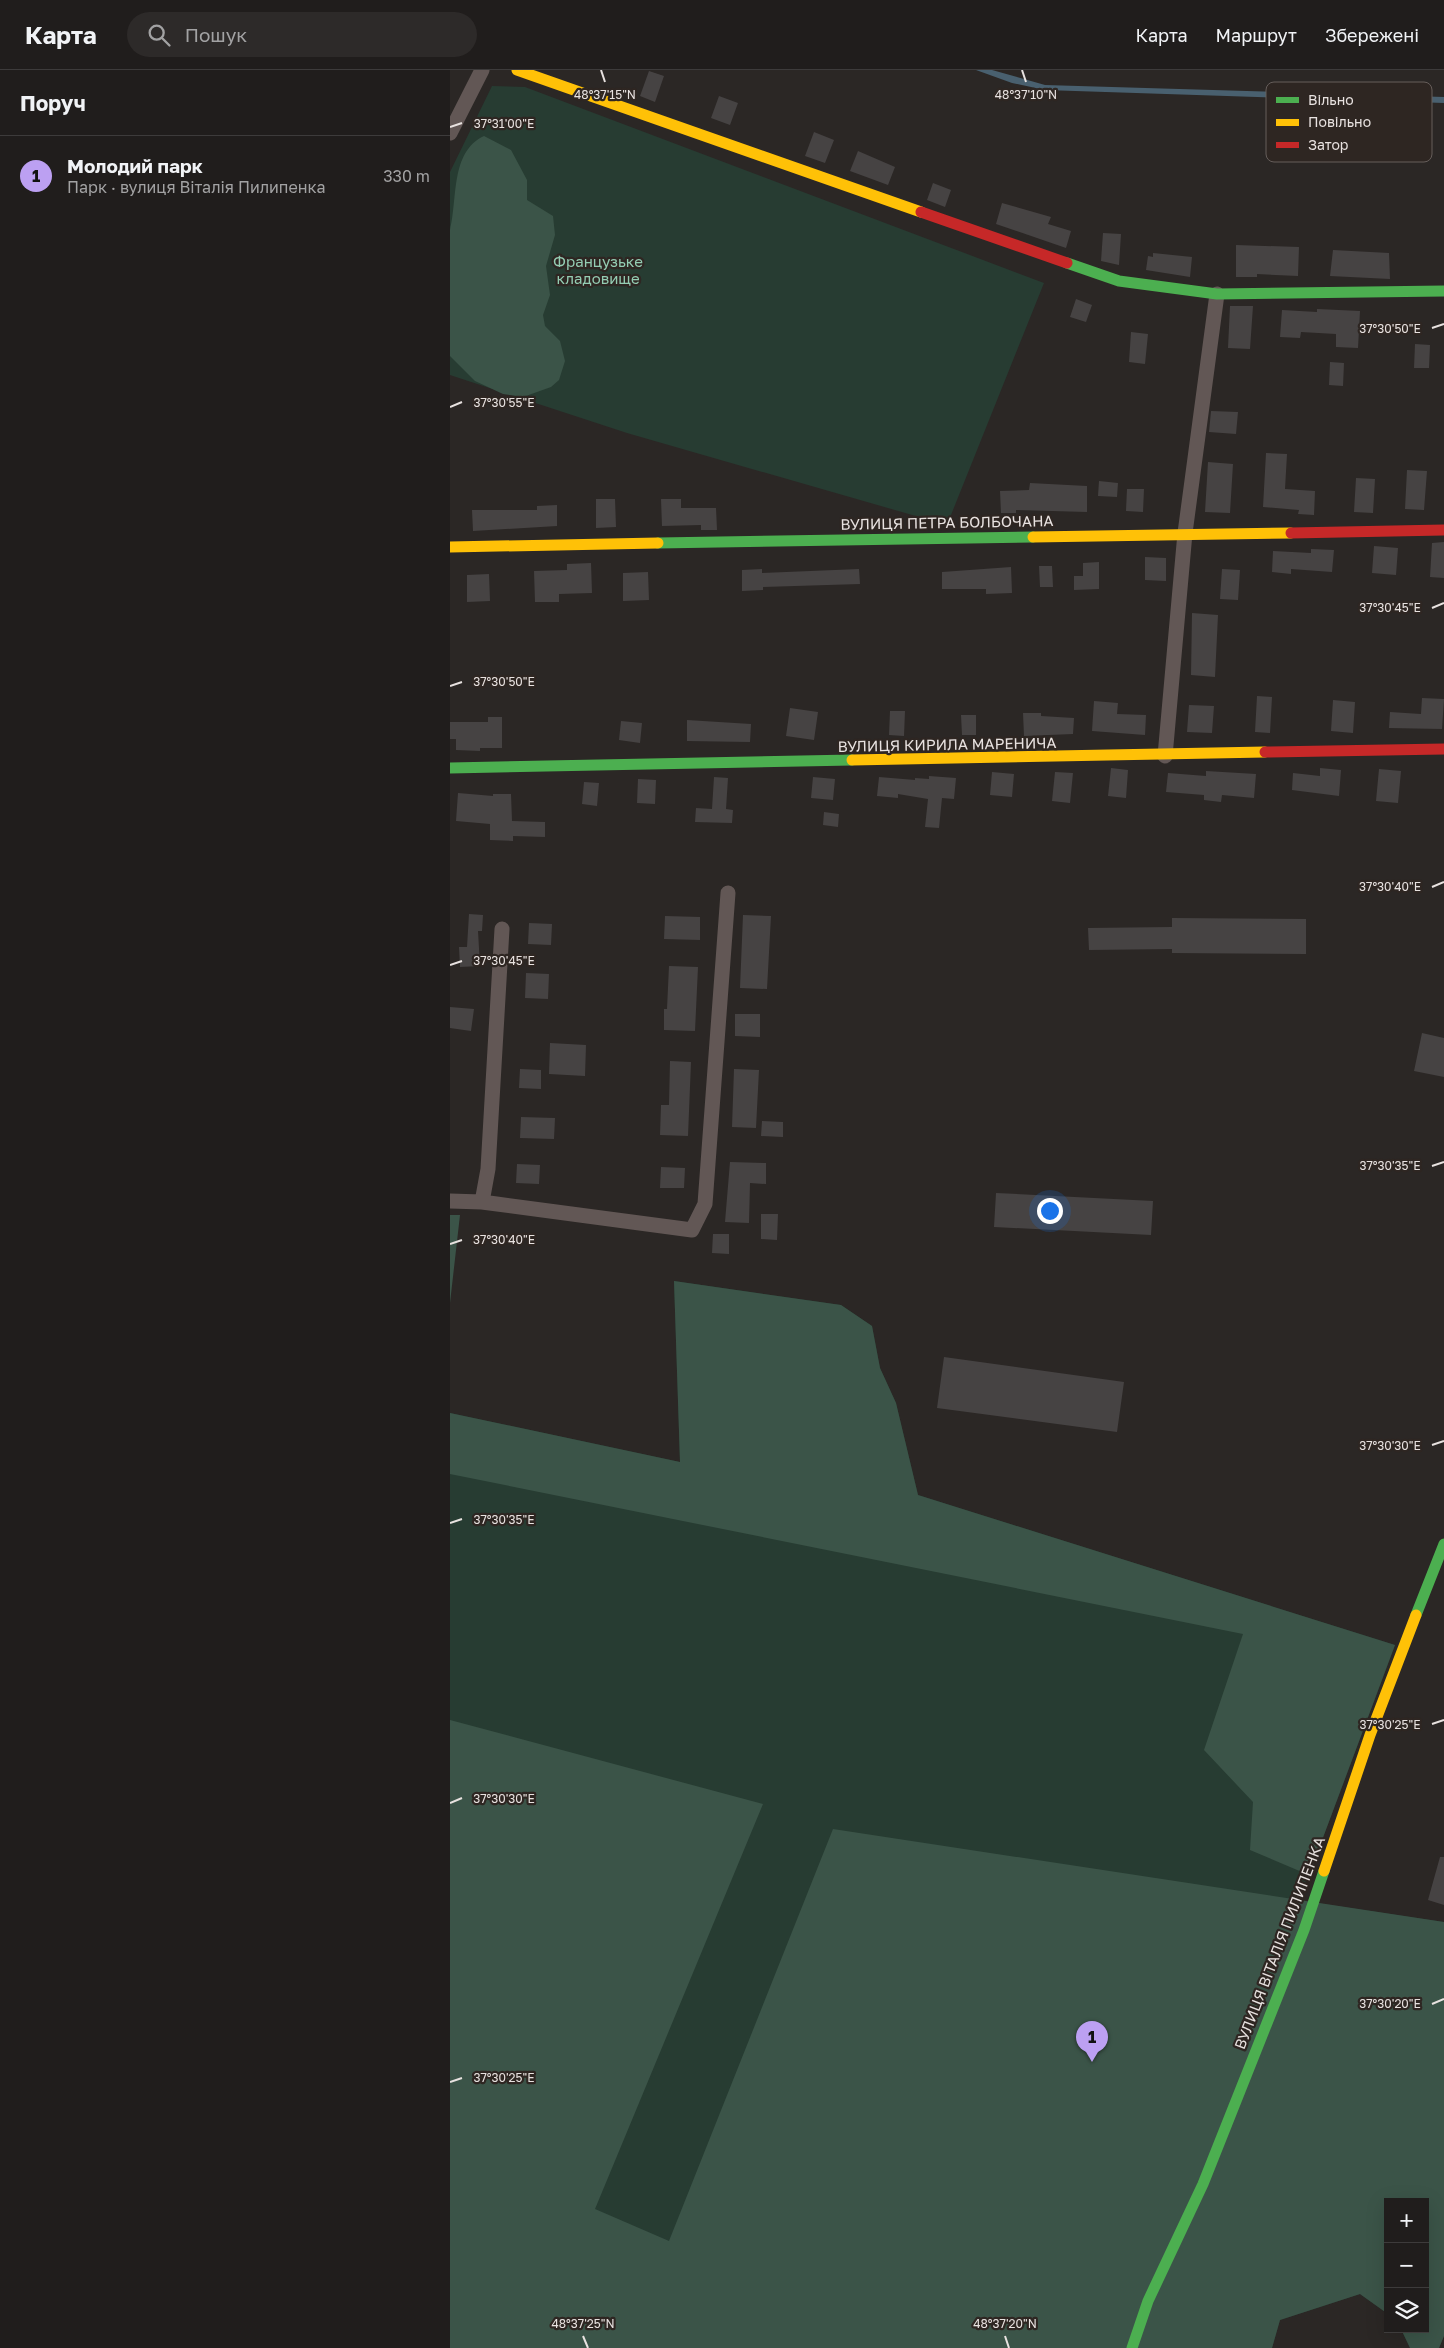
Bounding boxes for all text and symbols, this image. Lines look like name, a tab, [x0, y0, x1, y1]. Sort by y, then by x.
search box	[127, 12, 477, 57]
text: Карта	[25, 20, 97, 49]
icon: search	[145, 21, 173, 49]
text: Пошук	[185, 23, 247, 46]
text: Карта	[1135, 24, 1188, 46]
text: Маршрут	[1216, 24, 1297, 46]
text: Збережені	[1325, 24, 1419, 46]
legend	[1266, 82, 1432, 162]
text: 48°37'15"N	[574, 87, 636, 102]
text: 48°37'10"N	[995, 87, 1057, 102]
text: Поруч	[20, 90, 86, 116]
text: Вільно	[1308, 91, 1354, 108]
text: Повільно	[1308, 113, 1371, 130]
text: 37°31'00"E	[474, 116, 534, 131]
text: Затор	[1308, 136, 1348, 153]
text: Молодий парк	[67, 154, 203, 177]
text: 1	[32, 166, 40, 186]
text: 330 m	[383, 166, 430, 186]
text: Парк · вулиця Віталія Пилипенка	[67, 177, 326, 197]
park label: Французьке кладовище	[553, 252, 643, 287]
text: 37°30'50"E	[1359, 321, 1421, 336]
text: 37°30'55"E	[473, 395, 535, 410]
street label: ВУЛИЦЯ ПЕТРА БОЛБОЧАНА	[840, 511, 1054, 533]
text: 37°30'45"E	[1359, 600, 1421, 615]
text: 37°30'50"E	[473, 674, 535, 689]
street label: ВУЛИЦЯ КИРИЛА МАРЕНИЧА	[837, 733, 1057, 755]
text: 37°30'40"E	[1359, 879, 1421, 894]
text: 37°30'45"E	[473, 953, 535, 968]
text: 37°30'35"E	[1359, 1158, 1421, 1173]
your location	[1037, 1198, 1063, 1224]
text: 37°30'40"E	[473, 1232, 535, 1247]
text: 37°30'30"E	[1359, 1438, 1421, 1453]
text: 37°30'35"E	[473, 1512, 535, 1527]
text: 37°30'25"E	[1359, 1717, 1421, 1732]
text: 37°30'30"E	[473, 1791, 535, 1806]
street label: ВУЛИЦЯ ВІТАЛІЯ ПИЛИПЕНКА	[1230, 1834, 1328, 2052]
text: 37°30'20"E	[1359, 1996, 1421, 2011]
pin: 1	[1076, 2021, 1108, 2062]
text: 37°30'25"E	[473, 2070, 535, 2085]
map controls	[1384, 2198, 1429, 2333]
button: +	[1384, 2198, 1429, 2243]
button: −	[1384, 2243, 1429, 2288]
button: layers	[1384, 2288, 1429, 2333]
text: 48°37'25"N	[551, 2316, 615, 2331]
text: 48°37'20"N	[973, 2316, 1037, 2331]

